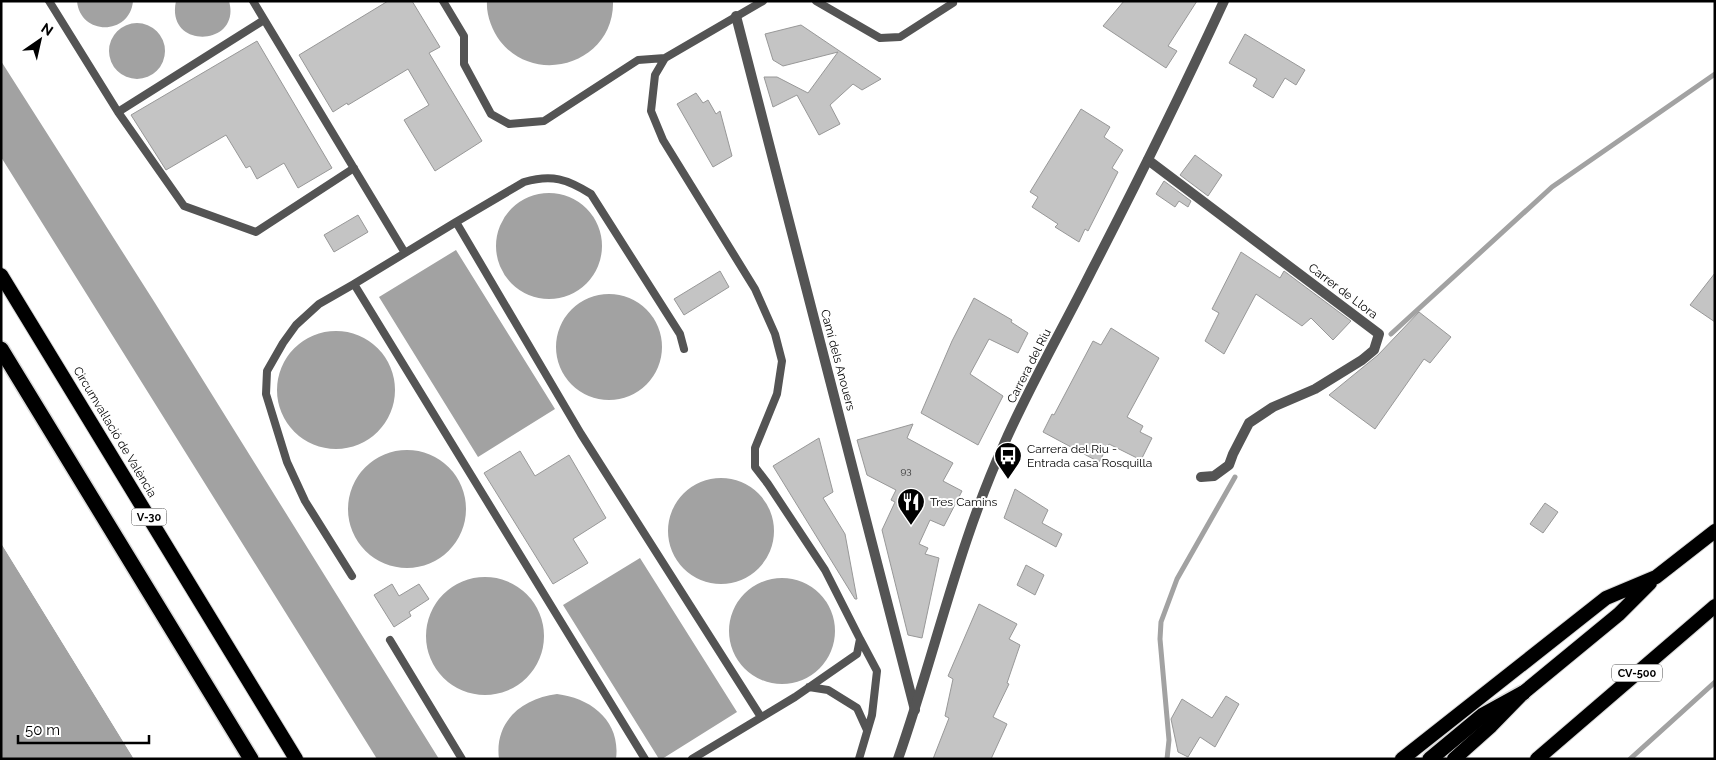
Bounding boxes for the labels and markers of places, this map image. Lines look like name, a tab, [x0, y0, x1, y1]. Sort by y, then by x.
bus stop icon: Carrera del Riu - Entrada casa Rosquilla	[993, 441, 1023, 480]
place label: Carrera del Riu - Entrada casa Rosquilla	[1027, 442, 1152, 470]
restaurant icon: Tres Camins	[896, 487, 926, 526]
place label: Tres Camins	[930, 495, 998, 509]

